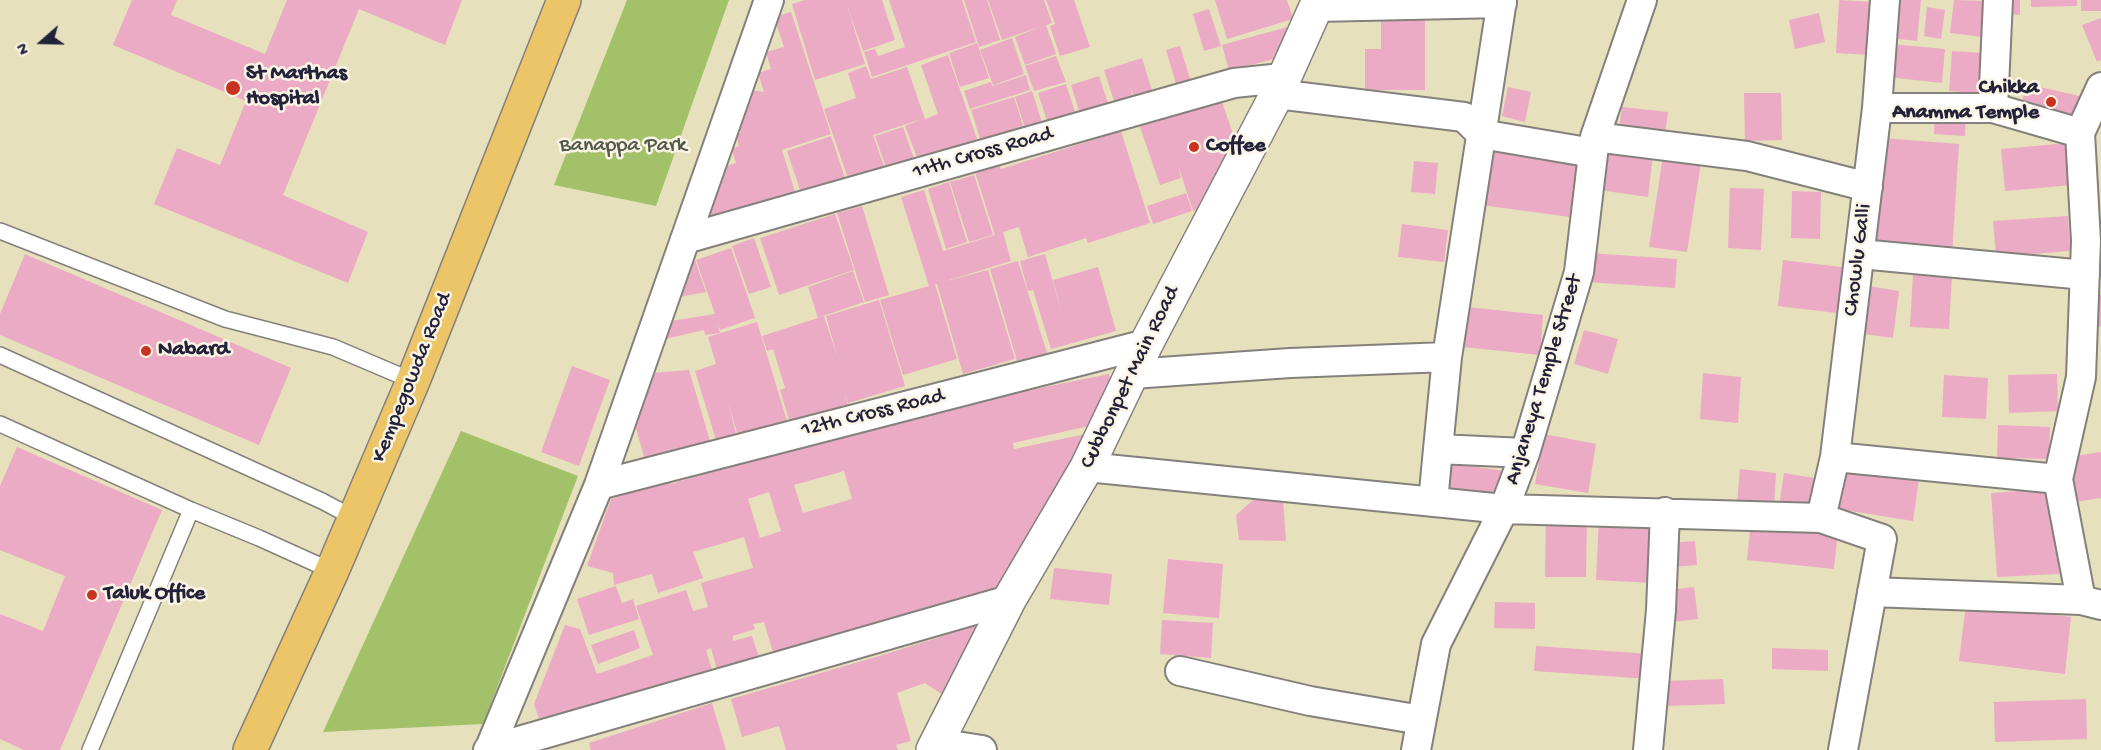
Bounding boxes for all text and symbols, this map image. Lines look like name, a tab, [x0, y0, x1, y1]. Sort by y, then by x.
north arrow	[12, 12, 72, 72]
text: N	[14, 40, 35, 56]
place label: St Marthas Hospital	[246, 62, 347, 113]
place label: Chikka Anamma Temple	[1892, 76, 2039, 128]
marker: St Marthas Hospital	[224, 79, 242, 97]
marker: Chikka Anamma Temple	[2044, 95, 2058, 109]
street label: 11th Cross Road	[910, 121, 1056, 187]
park label: Banappa Park	[559, 134, 687, 160]
place label: Coffee	[1206, 134, 1266, 160]
marker: Coffee	[1187, 140, 1201, 154]
street label: Chowlu Galli	[1839, 202, 1879, 318]
street label: Anjaneya Temple Street	[1500, 272, 1590, 488]
street label: Cubbonpet Main Road	[1075, 282, 1187, 474]
street label: Kempegowda Road	[367, 289, 459, 467]
place label: Nabard	[158, 338, 229, 364]
marker: Nabard	[139, 344, 153, 358]
street label: 12th Cross Road	[799, 383, 947, 445]
place label: Taluk Office	[104, 582, 205, 608]
marker: Taluk Office	[85, 588, 99, 602]

